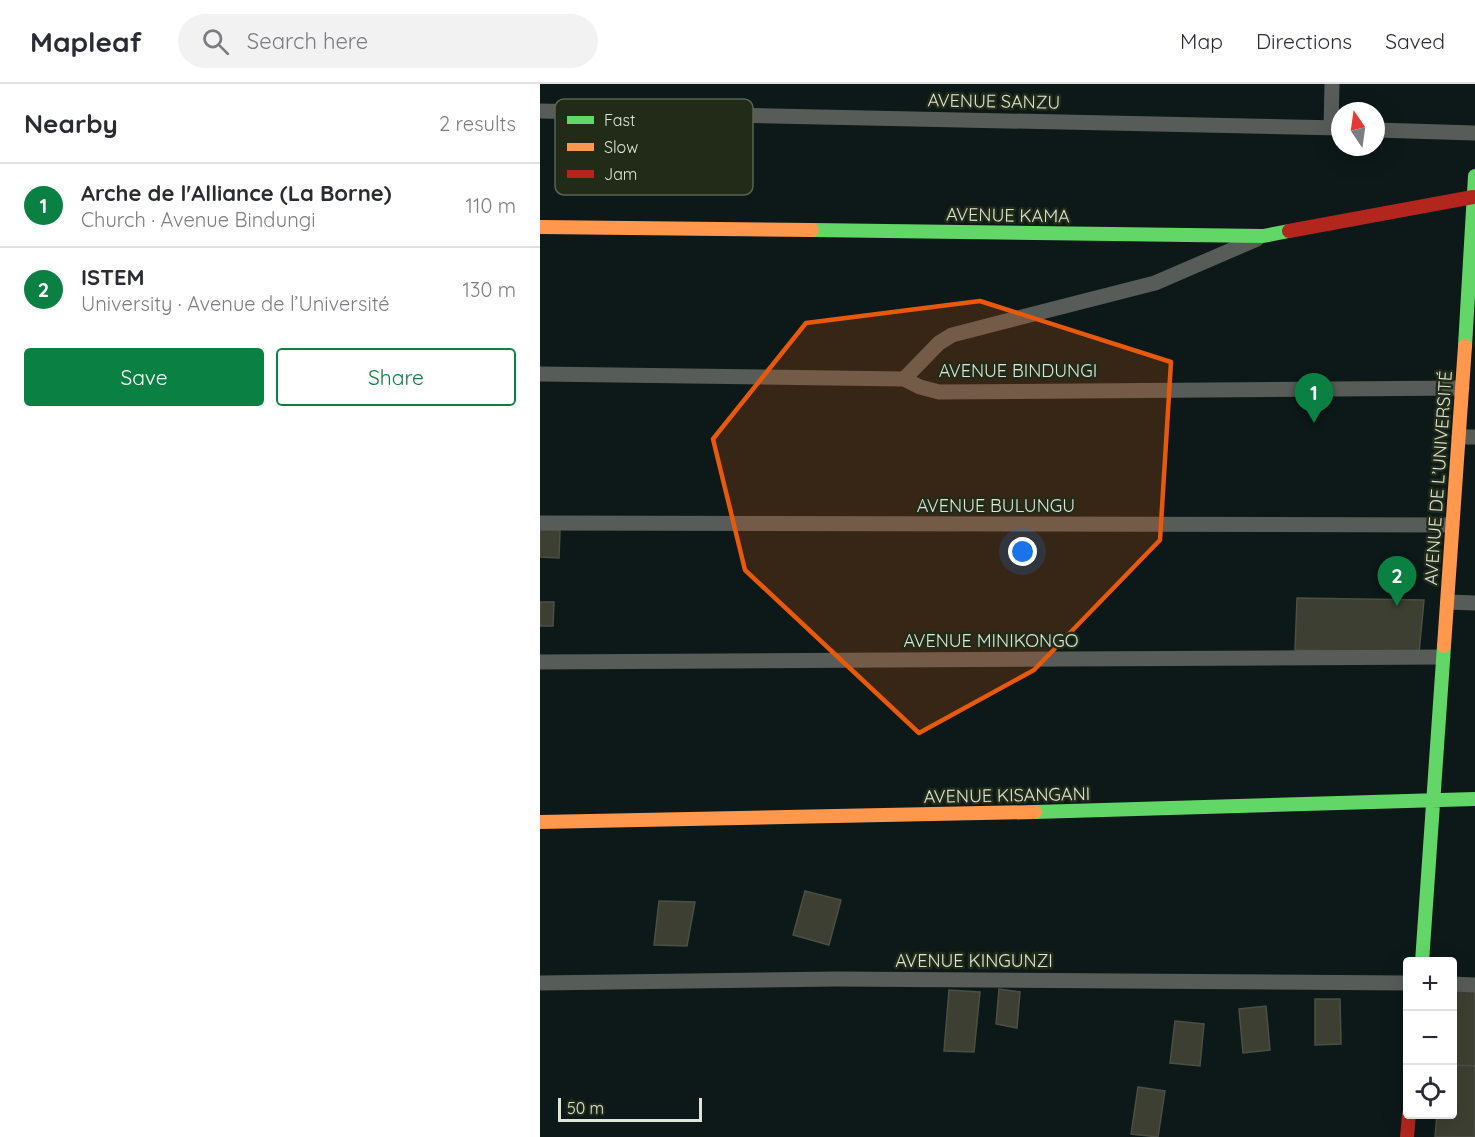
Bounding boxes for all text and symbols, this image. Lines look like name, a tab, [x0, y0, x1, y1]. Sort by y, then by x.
search box	[178, 14, 598, 68]
text: Mapleaf	[30, 24, 142, 59]
icon: search	[199, 25, 232, 58]
text: Search here	[247, 27, 368, 55]
text: Map	[1180, 28, 1223, 54]
text: Directions	[1256, 28, 1352, 54]
text: Saved	[1385, 28, 1445, 54]
street label: AVENUE SANZU	[928, 88, 1060, 114]
legend	[555, 99, 753, 195]
north arrow	[1331, 102, 1385, 156]
text: Nearby	[24, 107, 118, 140]
text: Fast	[604, 110, 635, 130]
text: 2 results	[439, 111, 516, 136]
text: Slow	[604, 137, 638, 157]
text: Jam	[604, 164, 637, 184]
text: Arche de l'Alliance (La Borne)	[81, 179, 392, 207]
text: 1	[40, 193, 47, 218]
text: 110 m	[466, 193, 516, 218]
street label: AVENUE KAMA	[946, 202, 1070, 228]
text: Church · Avenue Bindungi	[81, 207, 315, 232]
text: ISTEM	[81, 263, 145, 291]
text: 2	[38, 277, 49, 302]
text: 130 m	[463, 277, 516, 302]
text: University · Avenue de l’Université	[81, 291, 390, 316]
button: Save	[24, 348, 264, 406]
button: Share	[276, 348, 516, 406]
street label: AVENUE BINDUNGI	[939, 359, 1097, 382]
street label: AVENUE DE L’UNIVERSITÉ	[1419, 370, 1457, 586]
pin: 1	[1294, 374, 1334, 423]
street label: AVENUE BULUNGU	[917, 494, 1075, 517]
your location	[1008, 537, 1037, 566]
pin: 2	[1378, 556, 1416, 606]
street label: AVENUE MINIKONGO	[903, 629, 1079, 652]
street label: AVENUE KISANGANI	[924, 782, 1090, 808]
street label: AVENUE KINGUNZI	[895, 949, 1053, 972]
map controls	[1403, 957, 1457, 1119]
button: +	[1403, 957, 1457, 1011]
button: −	[1403, 1011, 1457, 1065]
button: locate	[1403, 1065, 1457, 1119]
scale bar	[558, 1095, 702, 1122]
text: 50 m	[567, 1098, 604, 1118]

